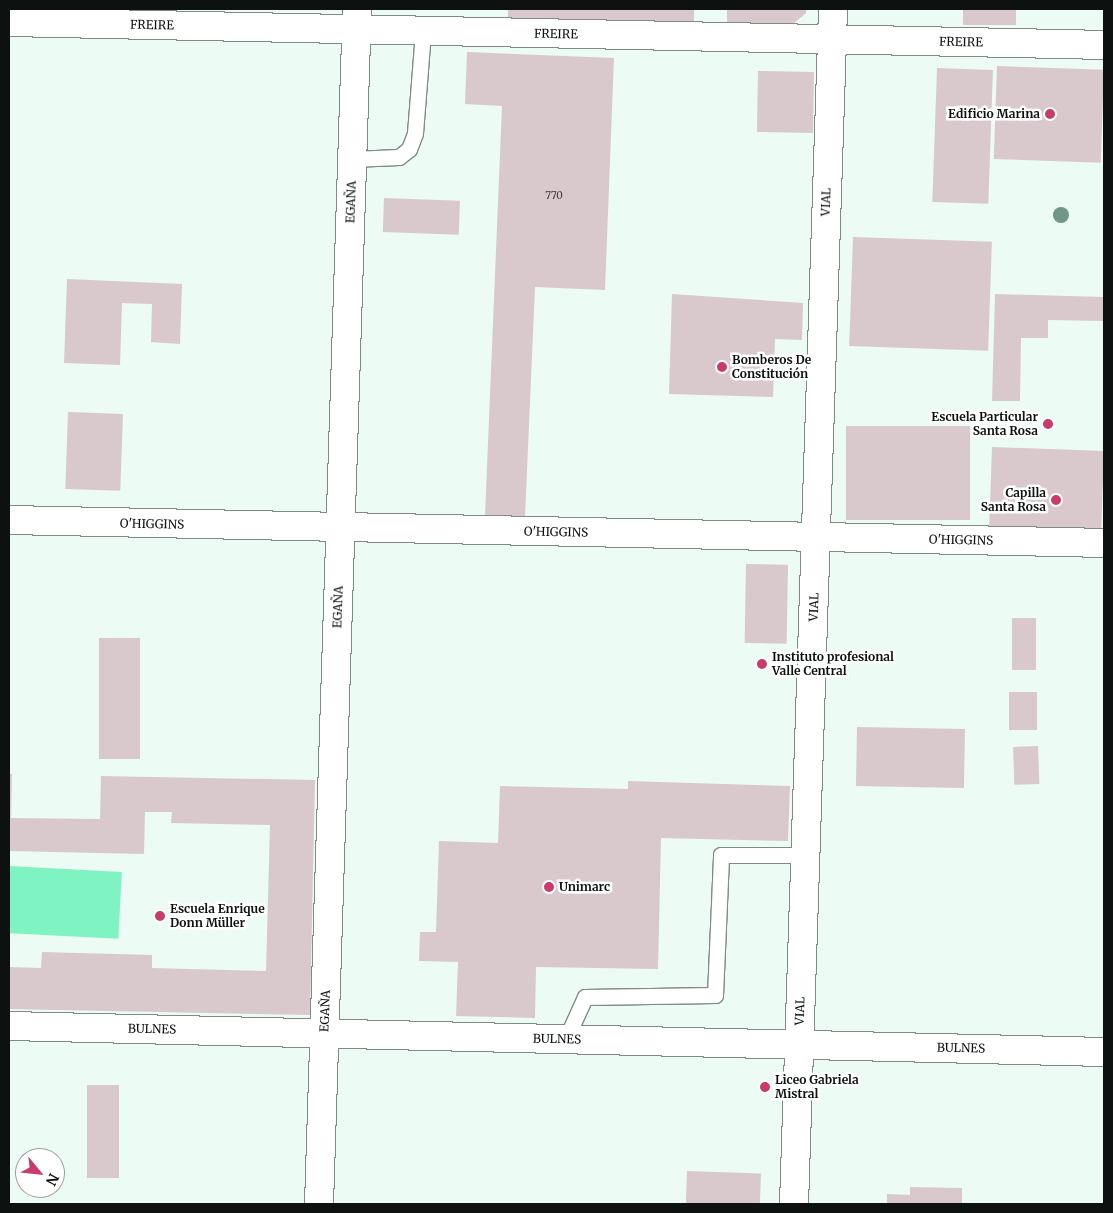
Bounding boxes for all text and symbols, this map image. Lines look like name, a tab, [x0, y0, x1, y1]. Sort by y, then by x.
street label: FREIRE	[130, 17, 174, 33]
street label: FREIRE	[534, 26, 578, 42]
street label: FREIRE	[939, 34, 983, 50]
place label: Edificio Marina	[948, 107, 1040, 121]
marker: Edificio Marina	[1044, 108, 1056, 120]
street label: EGAÑA	[343, 181, 359, 223]
street label: VIAL	[818, 187, 834, 217]
house number: 770	[545, 190, 563, 202]
place label: Bomberos De Constitución	[732, 353, 811, 381]
marker: Bomberos De Constitución	[716, 361, 728, 373]
place label: Escuela Particular Santa Rosa	[931, 410, 1038, 438]
marker: Escuela Particular Santa Rosa	[1042, 418, 1054, 430]
place label: Capilla Santa Rosa	[981, 486, 1046, 514]
marker: Capilla Santa Rosa	[1050, 494, 1062, 506]
street label: O'HIGGINS	[120, 516, 184, 532]
street label: O'HIGGINS	[524, 524, 588, 540]
street label: O'HIGGINS	[929, 532, 993, 548]
street label: EGAÑA	[330, 586, 346, 628]
street label: VIAL	[806, 592, 822, 622]
place label: Instituto profesional Valle Central	[772, 650, 894, 678]
marker: Instituto profesional Valle Central	[756, 658, 768, 670]
place label: Unimarc	[559, 880, 610, 894]
marker: Unimarc	[543, 881, 555, 893]
place label: Escuela Enrique Donn Müller	[170, 902, 265, 930]
marker: Escuela Enrique Donn Müller	[154, 910, 166, 922]
street label: EGAÑA	[317, 990, 333, 1032]
street label: VIAL	[792, 996, 808, 1026]
street label: BULNES	[128, 1021, 176, 1037]
street label: BULNES	[533, 1031, 581, 1047]
street label: BULNES	[937, 1040, 985, 1056]
place label: Liceo Gabriela Mistral	[775, 1073, 859, 1101]
marker: Liceo Gabriela Mistral	[759, 1081, 771, 1093]
north arrow	[15, 1148, 65, 1198]
text: N	[42, 1170, 63, 1189]

